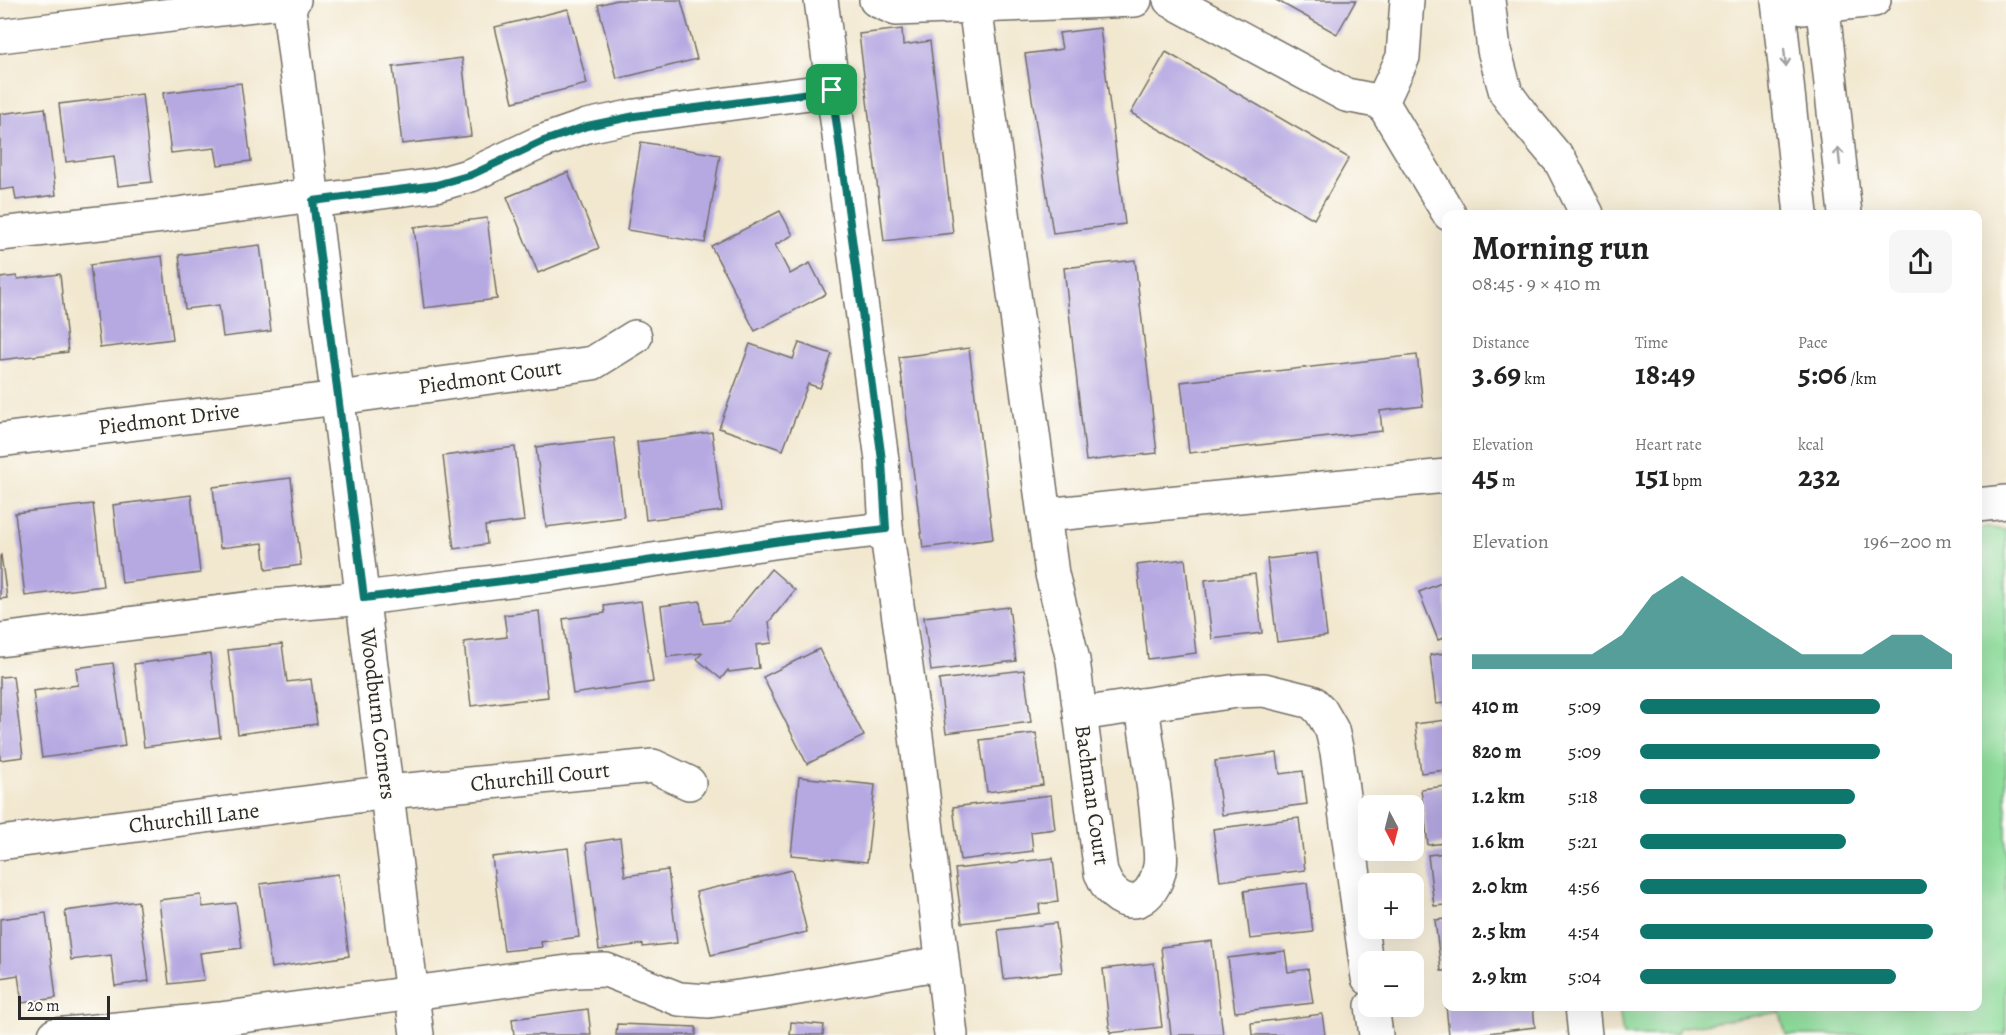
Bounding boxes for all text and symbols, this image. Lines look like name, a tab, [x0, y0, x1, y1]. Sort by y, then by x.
one-way arrow	[1780, 48, 1791, 68]
pin	[806, 64, 857, 115]
icon: arrive	[815, 73, 848, 106]
one-way arrow	[1833, 147, 1844, 167]
text: Morning run	[1472, 225, 1649, 270]
button: share	[1889, 230, 1952, 293]
text: 08:45 · 9 × 410 m	[1472, 270, 1601, 297]
text: Distance	[1472, 332, 1529, 354]
text: Time	[1635, 332, 1668, 354]
text: Pace	[1798, 332, 1828, 354]
street label: Piedmont Court	[416, 352, 564, 402]
text: 3.69	[1472, 354, 1521, 394]
text: 18:49	[1635, 354, 1695, 394]
text: 5:06	[1798, 354, 1847, 394]
text: km	[1521, 368, 1546, 390]
text: /km	[1847, 368, 1877, 390]
street label: Piedmont Drive	[97, 395, 241, 443]
text: Elevation	[1472, 434, 1533, 456]
text: Heart rate	[1635, 434, 1702, 456]
text: kcal	[1798, 434, 1824, 456]
text: 45	[1472, 456, 1499, 496]
text: 151	[1635, 456, 1669, 496]
text: 232	[1798, 456, 1840, 496]
text: m	[1499, 470, 1515, 492]
text: bpm	[1669, 470, 1702, 492]
text: Elevation	[1472, 528, 1549, 555]
text: 196–200 m	[1863, 528, 1952, 555]
street label: Woodburn Corners	[352, 626, 403, 801]
text: 410 m	[1472, 693, 1519, 720]
text: 5:09	[1568, 693, 1601, 720]
street label: Bachman Court	[1067, 723, 1117, 867]
text: 820 m	[1472, 738, 1522, 765]
text: 5:09	[1568, 738, 1601, 765]
street label: Churchill Court	[469, 755, 611, 799]
text: 1.2 km	[1472, 783, 1525, 810]
text: 5:18	[1568, 783, 1598, 810]
street label: Churchill Lane	[127, 795, 261, 841]
north arrow	[1358, 795, 1424, 861]
map controls	[1358, 795, 1424, 1017]
text: 1.6 km	[1472, 828, 1525, 855]
text: 5:21	[1568, 828, 1598, 855]
button: +	[1358, 873, 1424, 939]
text: 2.0 km	[1472, 873, 1528, 900]
text: 4:56	[1568, 873, 1600, 900]
text: 2.5 km	[1472, 918, 1526, 945]
text: 4:54	[1568, 918, 1599, 945]
button: −	[1358, 951, 1424, 1017]
text: 2.9 km	[1472, 963, 1527, 990]
text: 5:04	[1568, 963, 1601, 990]
scale bar	[18, 993, 110, 1020]
text: 20 m	[27, 995, 60, 1017]

